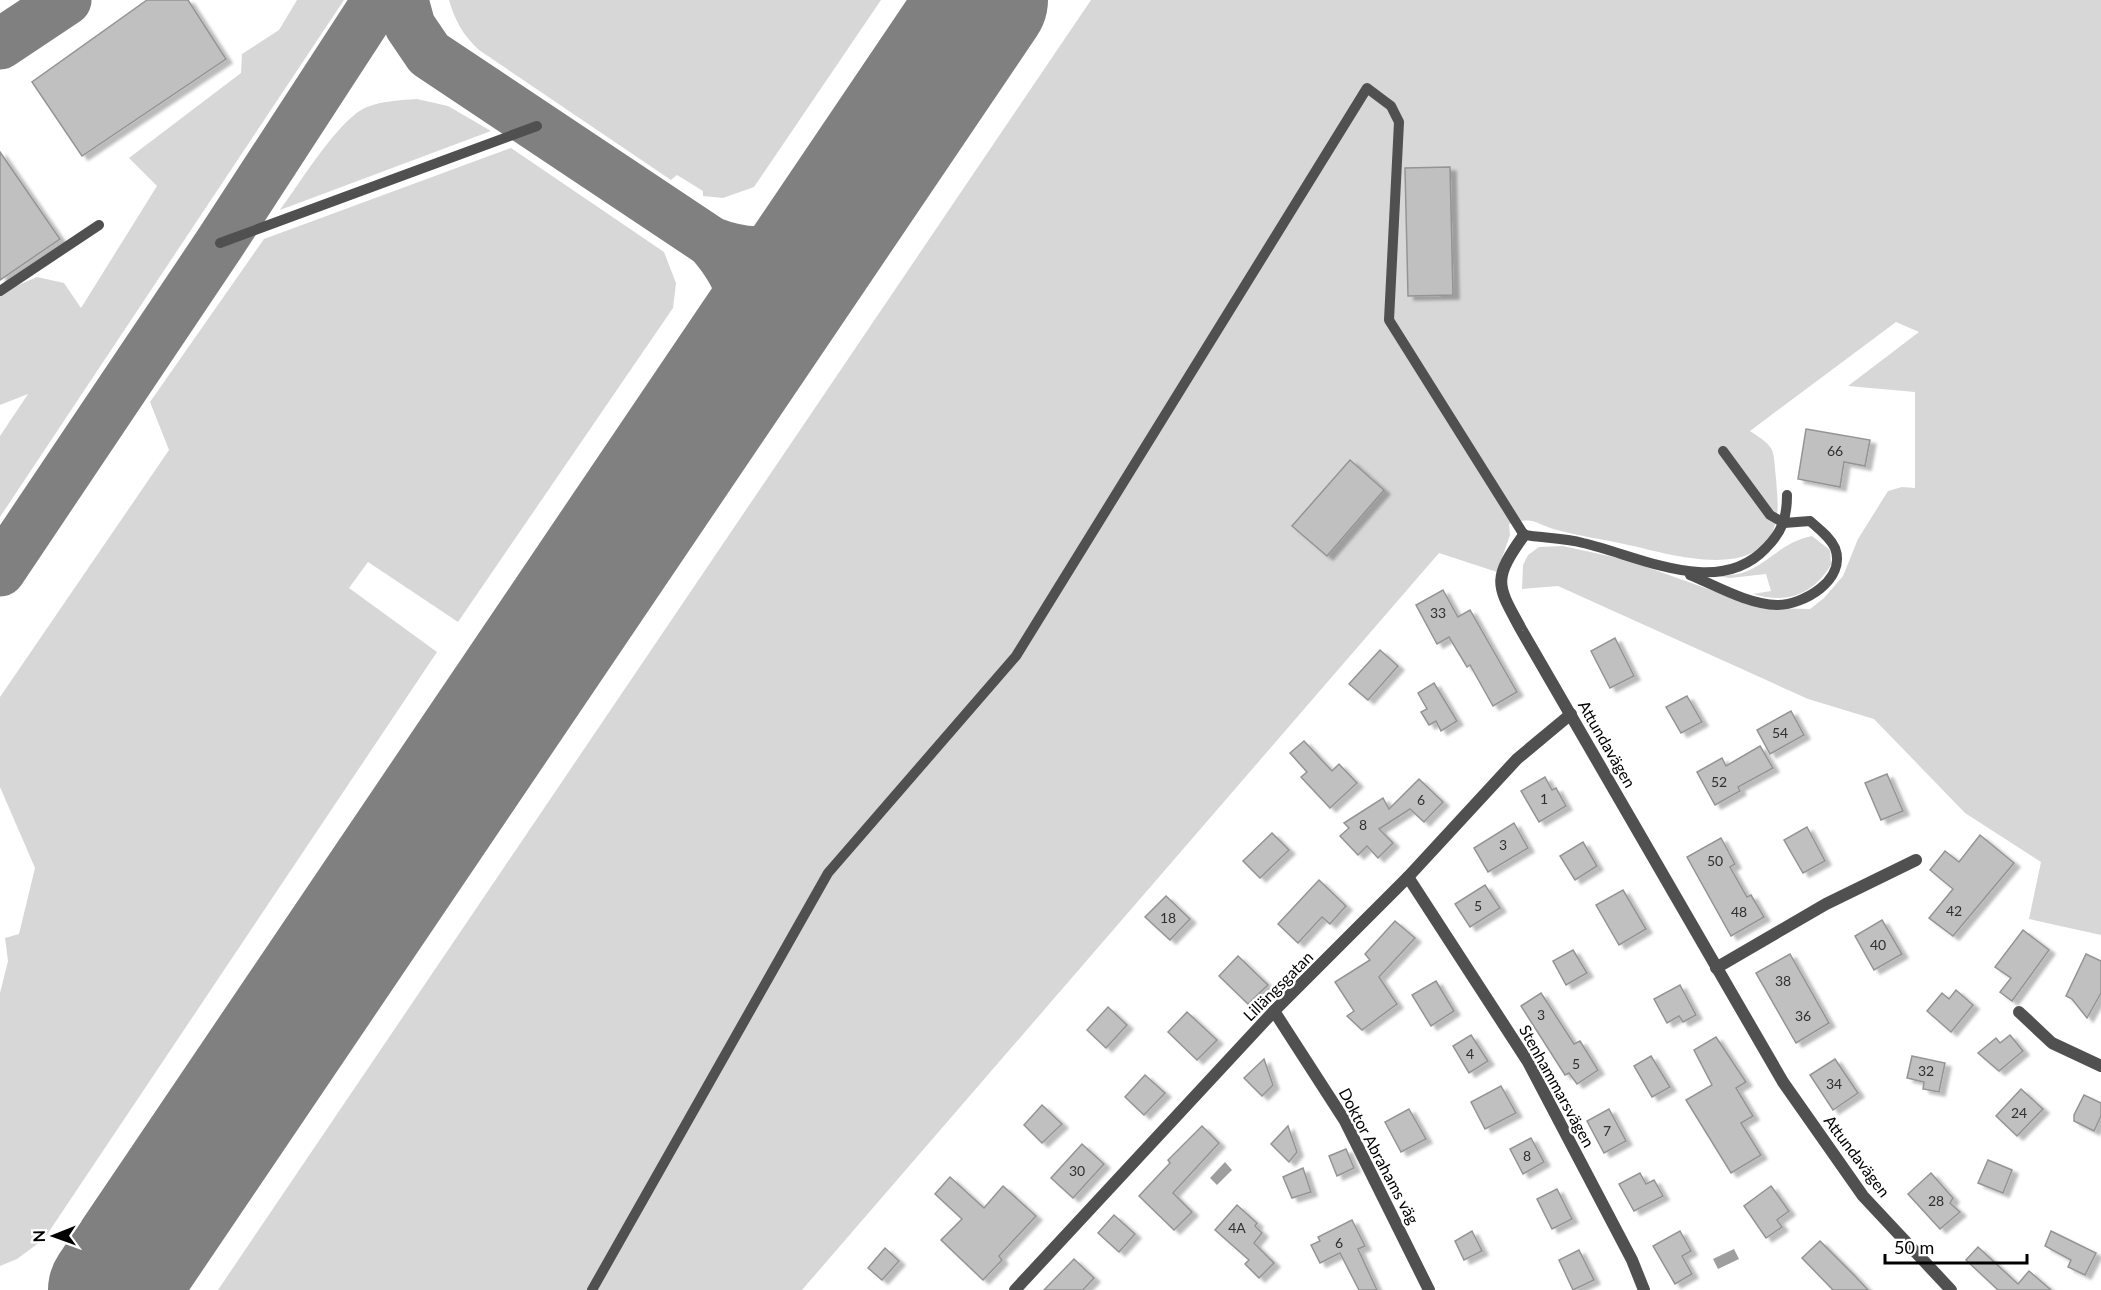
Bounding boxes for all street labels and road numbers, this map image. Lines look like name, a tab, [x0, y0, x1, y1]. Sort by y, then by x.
street label: Attundavägen	[1575, 697, 1640, 791]
street label: Lillängsgatan	[1239, 947, 1316, 1024]
street label: Stenhammarsvägen	[1516, 1021, 1599, 1150]
street label: Doktor Abrahams väg	[1335, 1084, 1423, 1227]
street label: Attundavägen	[1820, 1111, 1894, 1200]

